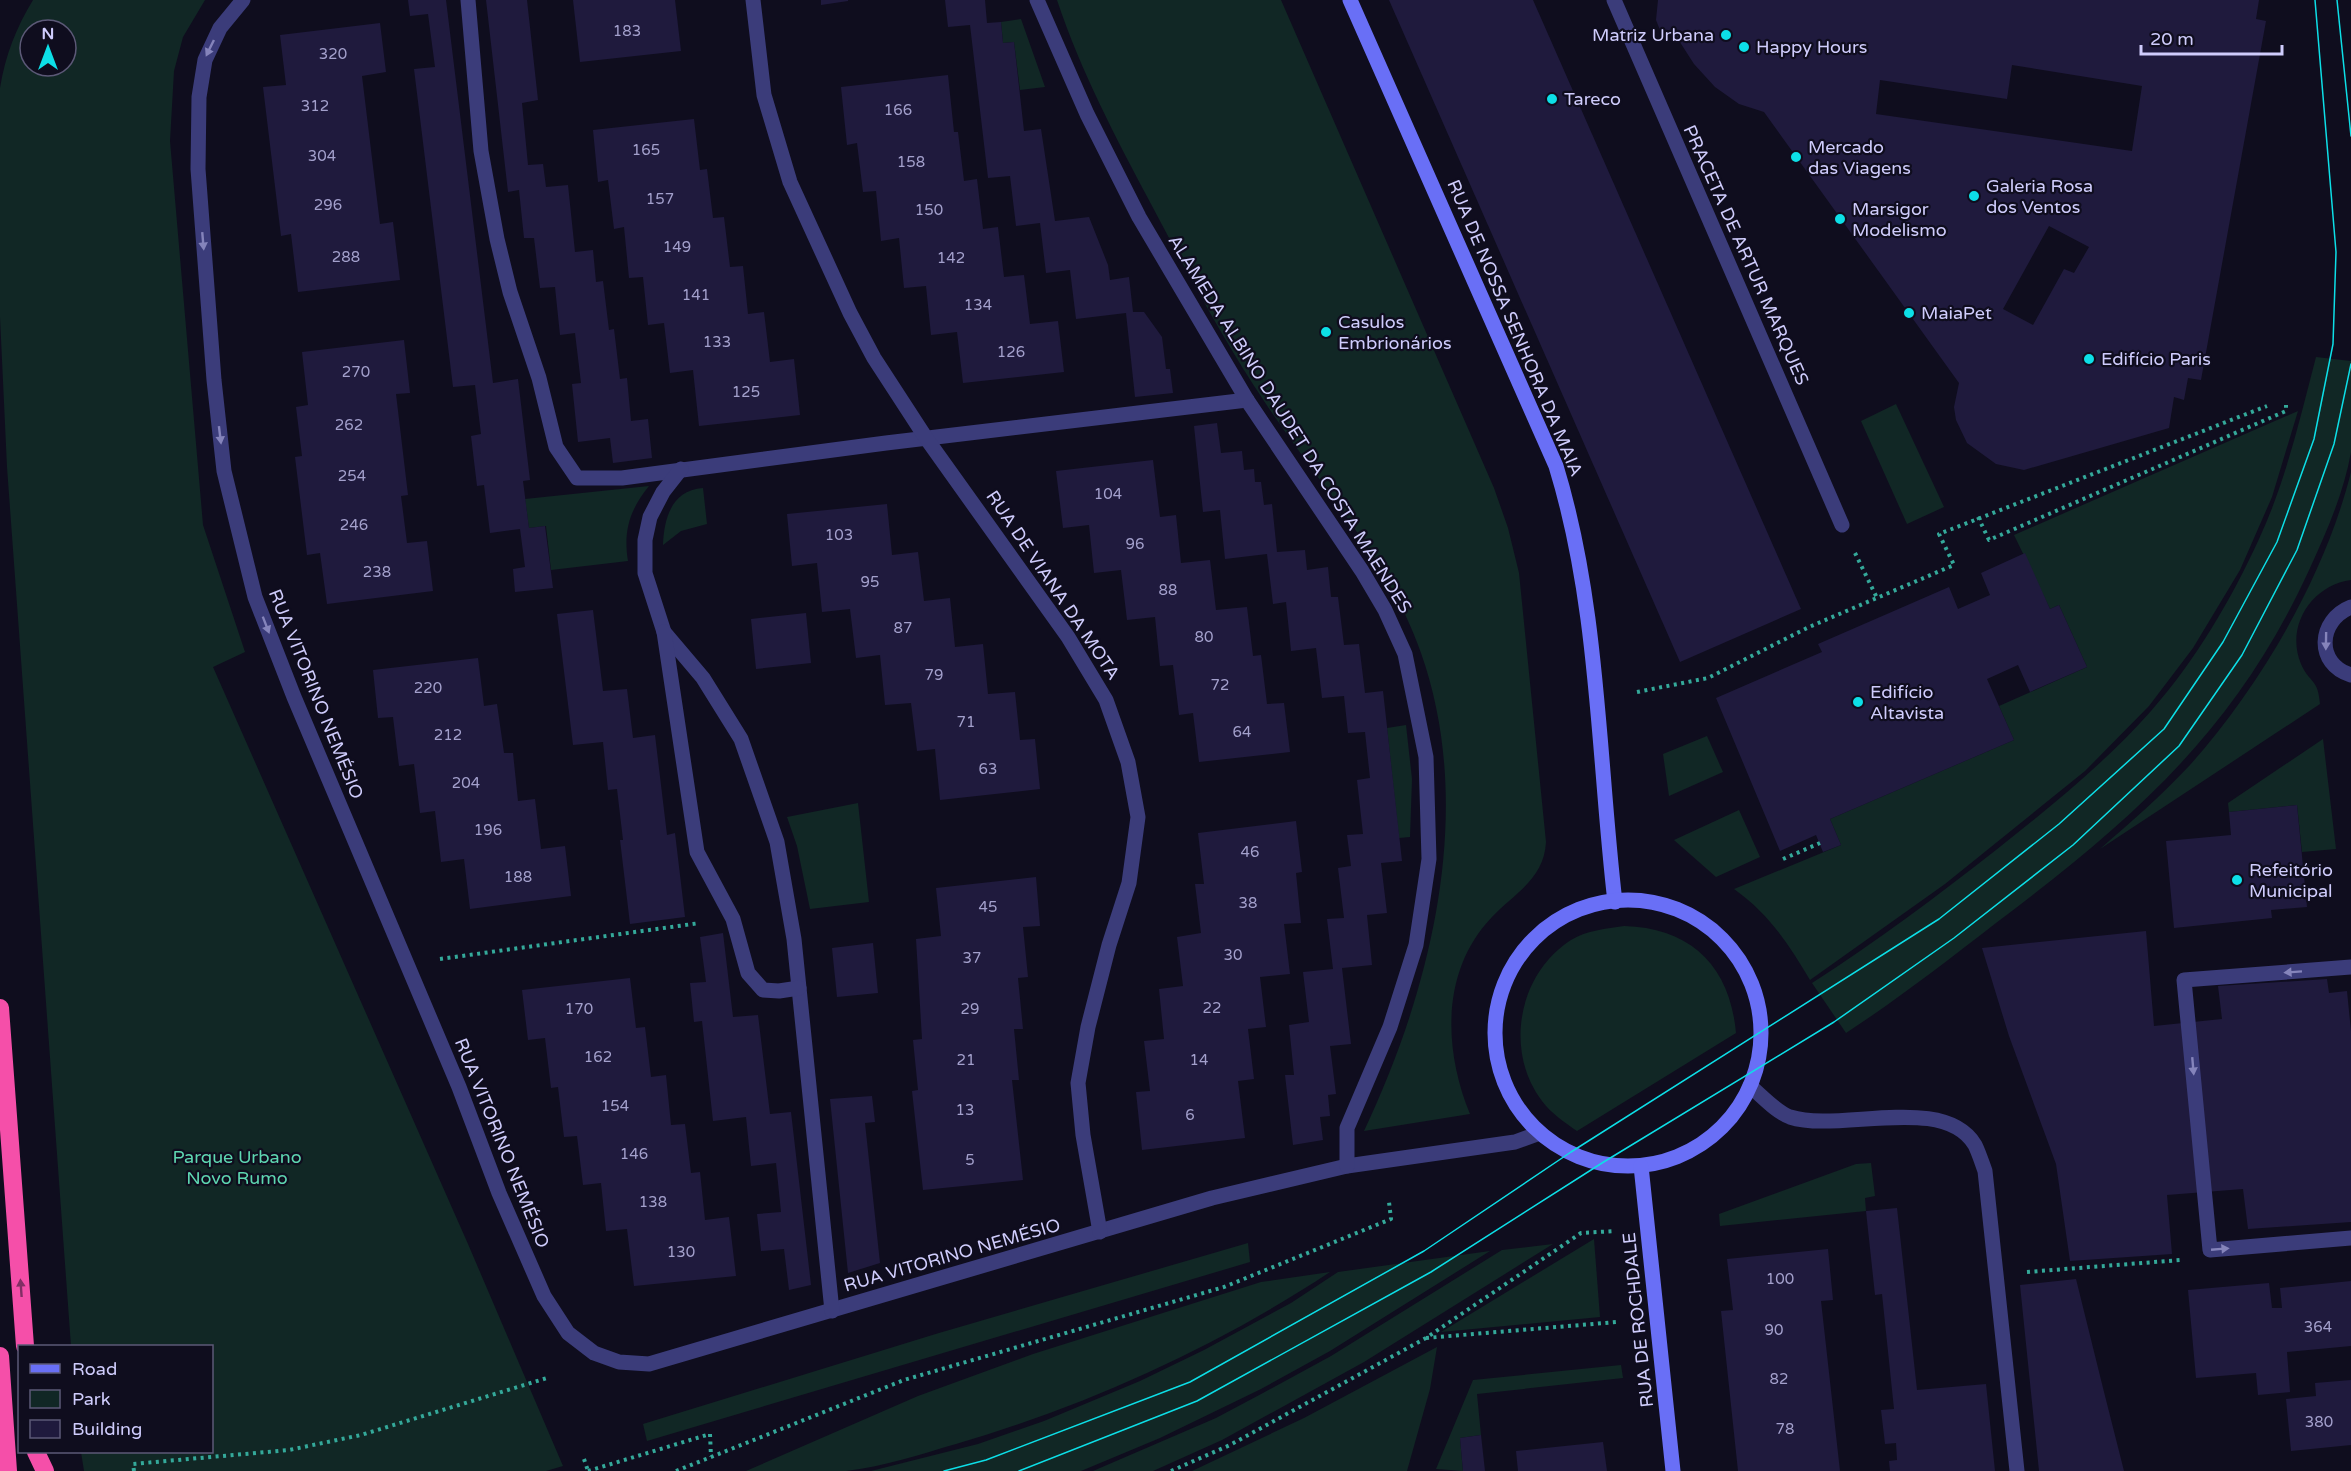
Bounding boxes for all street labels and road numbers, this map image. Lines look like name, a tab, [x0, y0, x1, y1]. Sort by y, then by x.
street label: PRACETA DE ARTUR MARQUES	[1678, 121, 1814, 389]
street label: RUA DE NOSSA SENHORA DA MAIA	[1442, 176, 1588, 480]
street label: ALAMEDA ALBINO DAUDET DA COSTA MAENDES	[1164, 231, 1416, 617]
street label: RUA DE VIANA DA MOTA	[981, 486, 1125, 684]
street label: RUA VITORINO NEMÉSIO	[264, 586, 368, 802]
street label: RUA VITORINO NEMÉSIO	[450, 1035, 554, 1251]
street label: RUA VITORINO NEMÉSIO	[841, 1214, 1063, 1296]
street label: RUA DE ROCHDALE	[1618, 1231, 1658, 1409]

